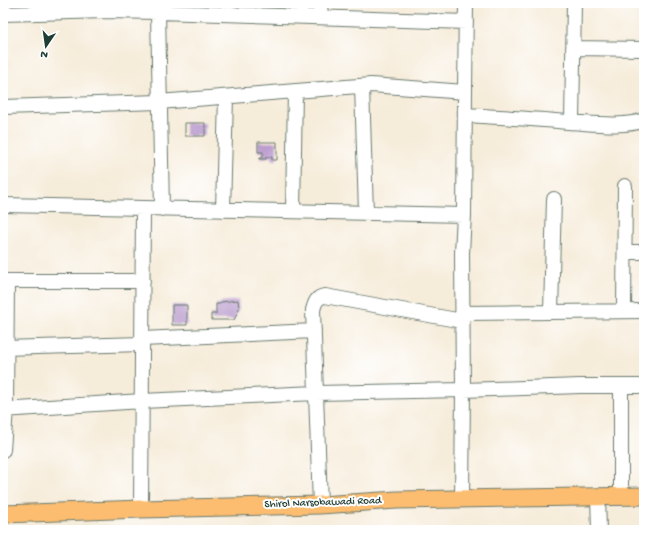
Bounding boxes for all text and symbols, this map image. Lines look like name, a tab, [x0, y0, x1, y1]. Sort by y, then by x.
north arrow	[26, 26, 66, 66]
text: N	[39, 47, 49, 60]
street label: Shirol Narsobawadi Road	[264, 495, 383, 511]

